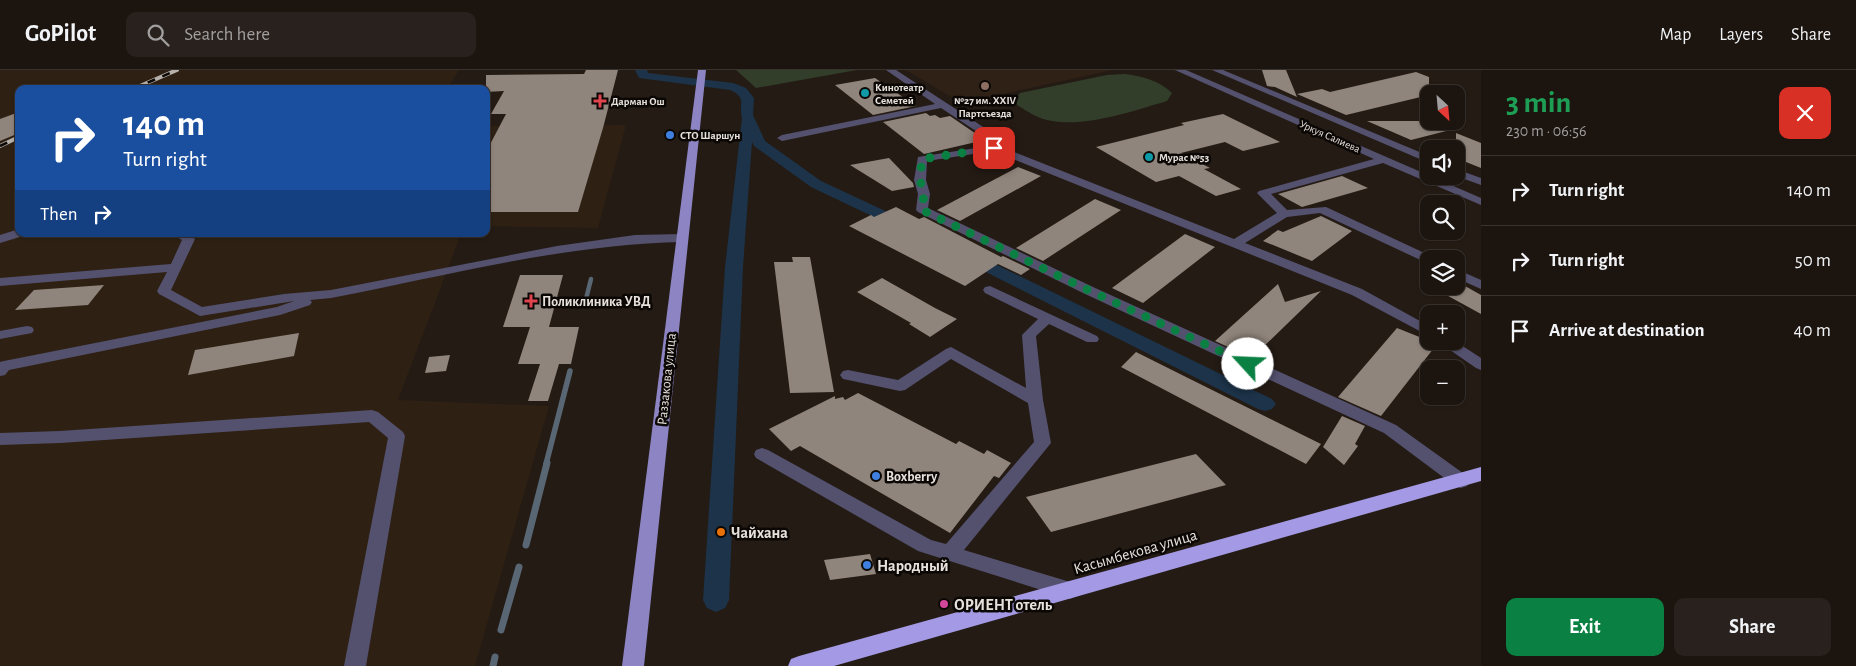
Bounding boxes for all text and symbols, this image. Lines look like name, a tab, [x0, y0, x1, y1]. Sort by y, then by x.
search box	[126, 12, 476, 57]
icon: search	[144, 21, 172, 49]
text: GoPilot	[25, 22, 96, 46]
text: Search here	[184, 25, 270, 44]
text: Map	[1660, 26, 1691, 44]
text: Layers	[1719, 26, 1763, 44]
text: Share	[1791, 26, 1831, 44]
marker: №27 им. XXIV Партсъезда	[979, 80, 991, 92]
place label: Кинотеатр Семетей	[875, 82, 924, 106]
north arrow	[1420, 85, 1465, 130]
map controls	[1420, 85, 1465, 405]
marker: Кинотеатр Семетей	[859, 87, 871, 99]
button: close	[1779, 87, 1831, 139]
text: 3 min	[1506, 88, 1571, 118]
marker: Дарман Ош	[593, 94, 607, 108]
place label: №27 им. XXIV Партсъезда	[954, 95, 1017, 119]
place label: Дарман Ош	[611, 96, 665, 107]
icon: right	[40, 105, 105, 170]
text: 140 m	[123, 107, 205, 142]
street label: Уркуя Салиева	[1298, 118, 1362, 155]
text: 230 m · 06:56	[1506, 123, 1587, 139]
pin	[973, 127, 1015, 169]
marker: СТО Шаршун	[664, 129, 676, 141]
place label: СТО Шаршун	[680, 130, 740, 141]
icon: arrive	[980, 134, 1008, 162]
button: sound	[1420, 140, 1465, 185]
text: Turn right	[123, 148, 207, 170]
marker: Мурас №53	[1143, 151, 1155, 163]
place label: Мурас №53	[1159, 152, 1210, 163]
icon: right	[1506, 177, 1534, 205]
text: Turn right	[1549, 181, 1624, 200]
text: 140 m	[1787, 181, 1831, 200]
button: search	[1420, 195, 1465, 240]
icon: right	[88, 200, 116, 228]
text: Then	[40, 205, 78, 224]
icon: right	[1506, 247, 1534, 275]
button: layers	[1420, 250, 1465, 295]
text: Turn right	[1549, 251, 1624, 270]
text: 50 m	[1795, 251, 1831, 270]
marker: Поликлиника УВД	[524, 294, 538, 308]
place label: Поликлиника УВД	[542, 295, 651, 309]
button: +	[1420, 305, 1465, 350]
icon: arrive	[1506, 317, 1534, 345]
text: Arrive at destination	[1549, 321, 1705, 340]
text: 40 m	[1793, 321, 1831, 340]
street label: Раззакова улица	[655, 332, 679, 426]
position arrow	[1221, 337, 1273, 389]
button: −	[1420, 360, 1465, 405]
marker: Boxberry	[870, 470, 882, 482]
place label: Boxberry	[886, 470, 938, 484]
place label: Чайхана	[731, 525, 788, 541]
marker: Чайхана	[715, 526, 727, 538]
street label: Касымбекова улица	[1072, 527, 1199, 578]
place label: Народный	[877, 558, 949, 574]
marker: Народный	[861, 559, 873, 571]
place label: ОРИЕНТ отель	[954, 597, 1053, 613]
marker: ОРИЕНТ отель	[938, 598, 950, 610]
button: Exit	[1506, 598, 1664, 656]
button: Share	[1674, 598, 1831, 656]

